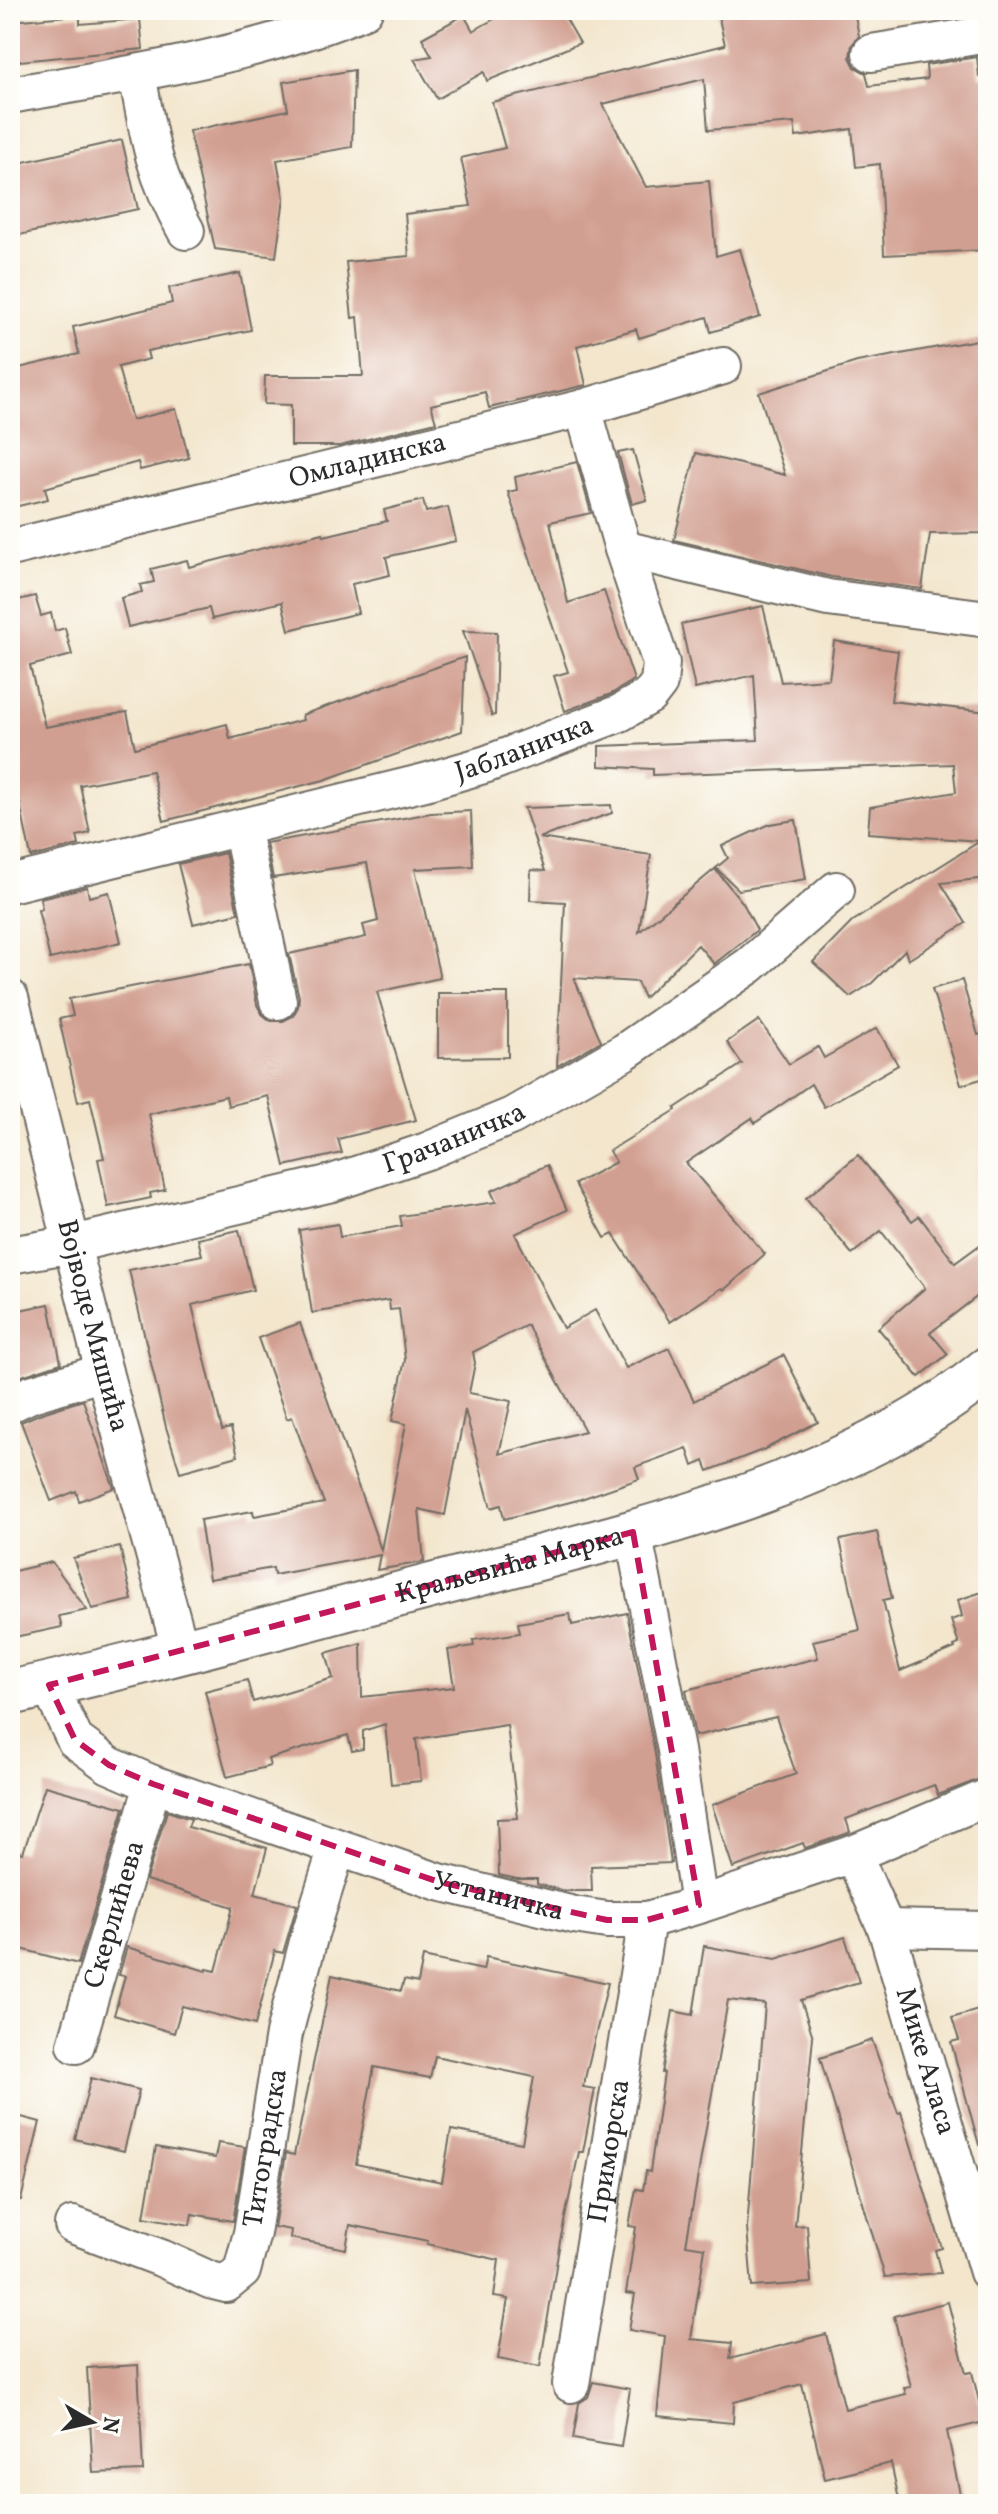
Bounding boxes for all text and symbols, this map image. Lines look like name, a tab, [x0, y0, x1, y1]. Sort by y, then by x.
street label: Омладинска	[285, 423, 450, 499]
street label: Јабланичка	[450, 705, 599, 792]
street label: Грачаничка	[378, 1093, 533, 1184]
street label: Војводе Мишића	[47, 1215, 139, 1436]
street label: Краљевића Марка	[392, 1517, 628, 1614]
street label: Скерлићева	[74, 1836, 155, 1993]
street label: Устаничка	[428, 1862, 568, 1931]
street label: Мике Аласа	[885, 1983, 966, 2140]
street label: Титоградска	[234, 2066, 298, 2231]
street label: Приморска	[578, 2076, 640, 2226]
north arrow	[52, 2382, 132, 2462]
text: N	[93, 2414, 126, 2435]

